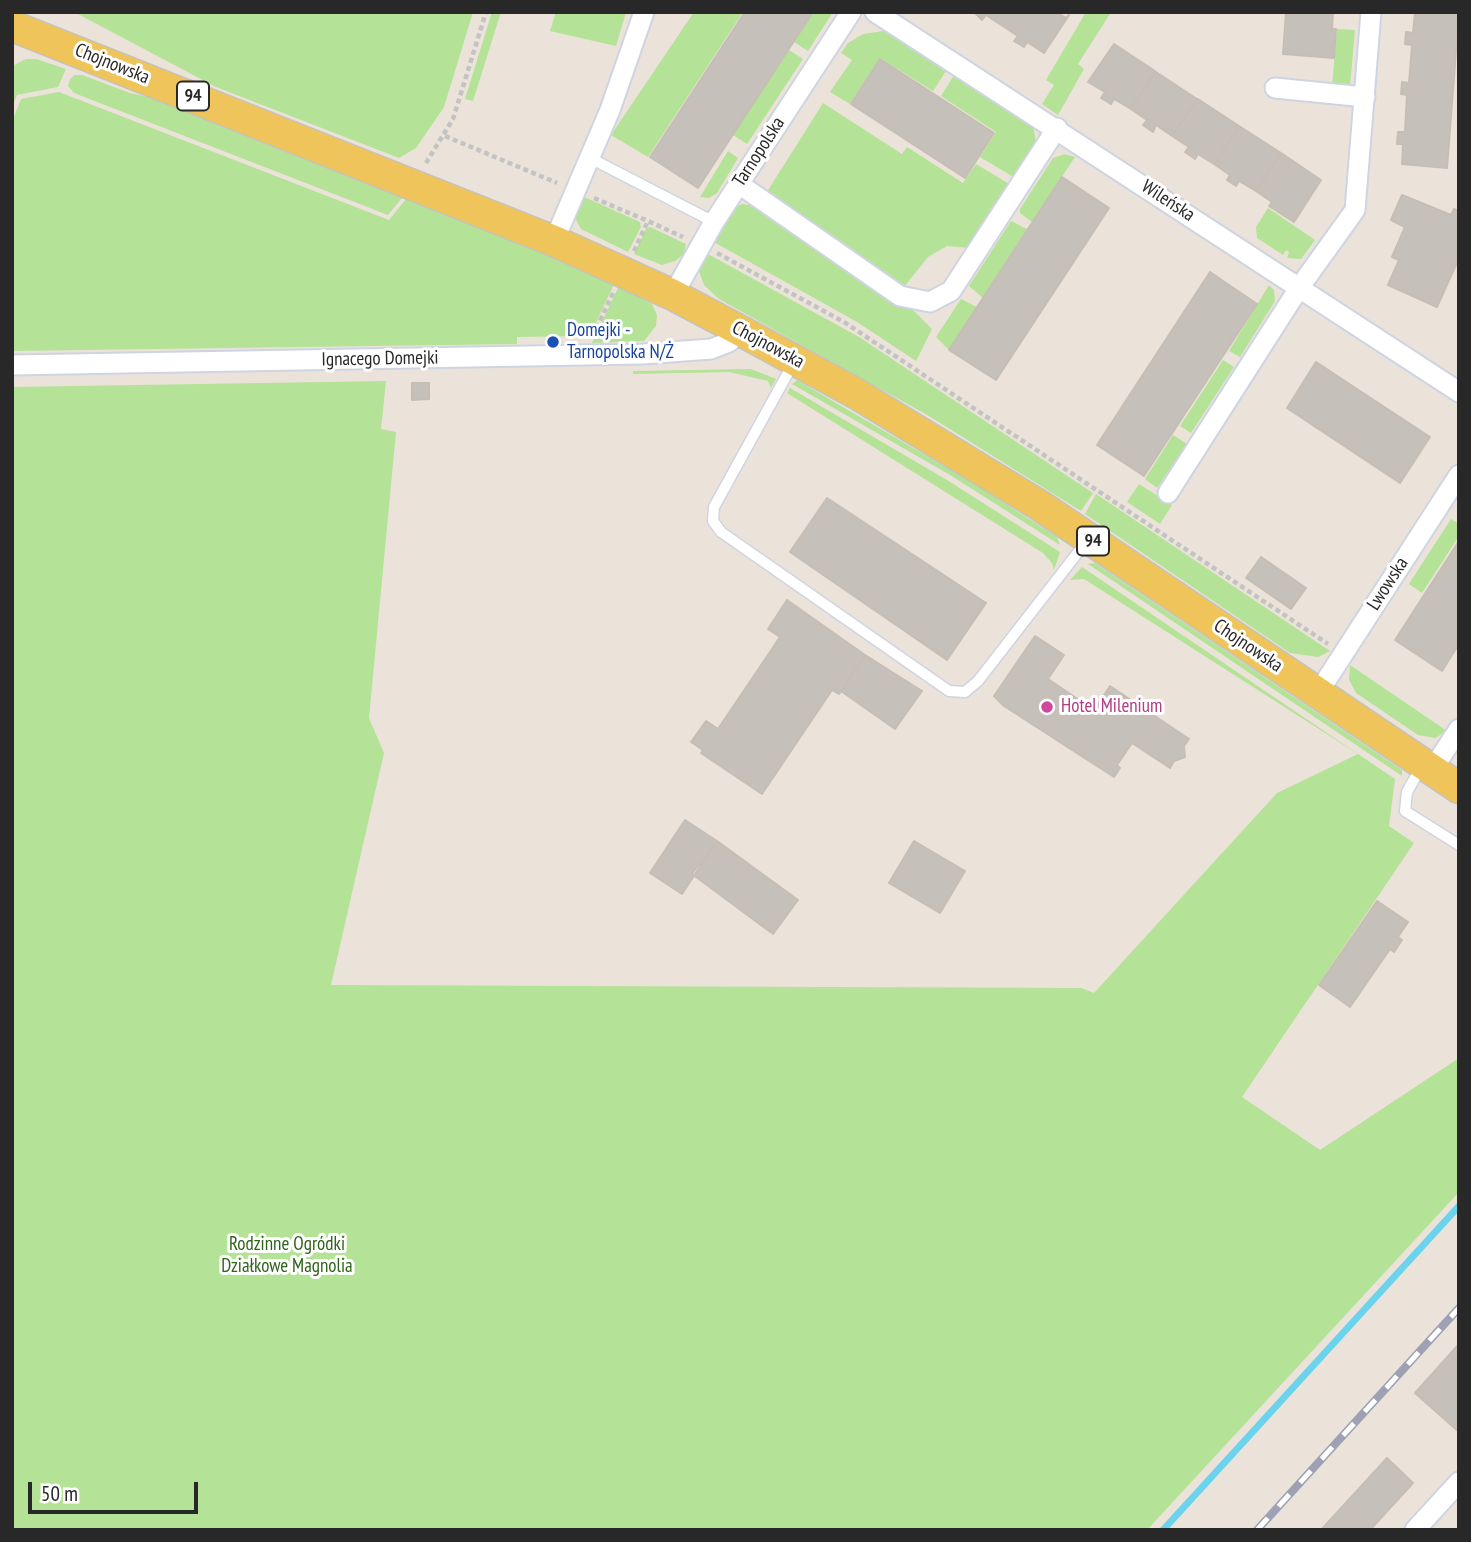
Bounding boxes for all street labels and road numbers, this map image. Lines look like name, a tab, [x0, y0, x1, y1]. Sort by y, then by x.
street label: Chojnowska	[71, 39, 153, 89]
road number: 94	[177, 82, 209, 110]
street label: Tarnopolska	[728, 113, 790, 191]
street label: Wileńska	[1137, 175, 1199, 227]
street label: Chojnowska	[728, 317, 808, 373]
street label: Ignacego Domejki	[321, 347, 439, 371]
road number: 94	[1077, 526, 1109, 556]
street label: Lwowska	[1363, 553, 1413, 615]
street label: Chojnowska	[1209, 615, 1287, 677]

